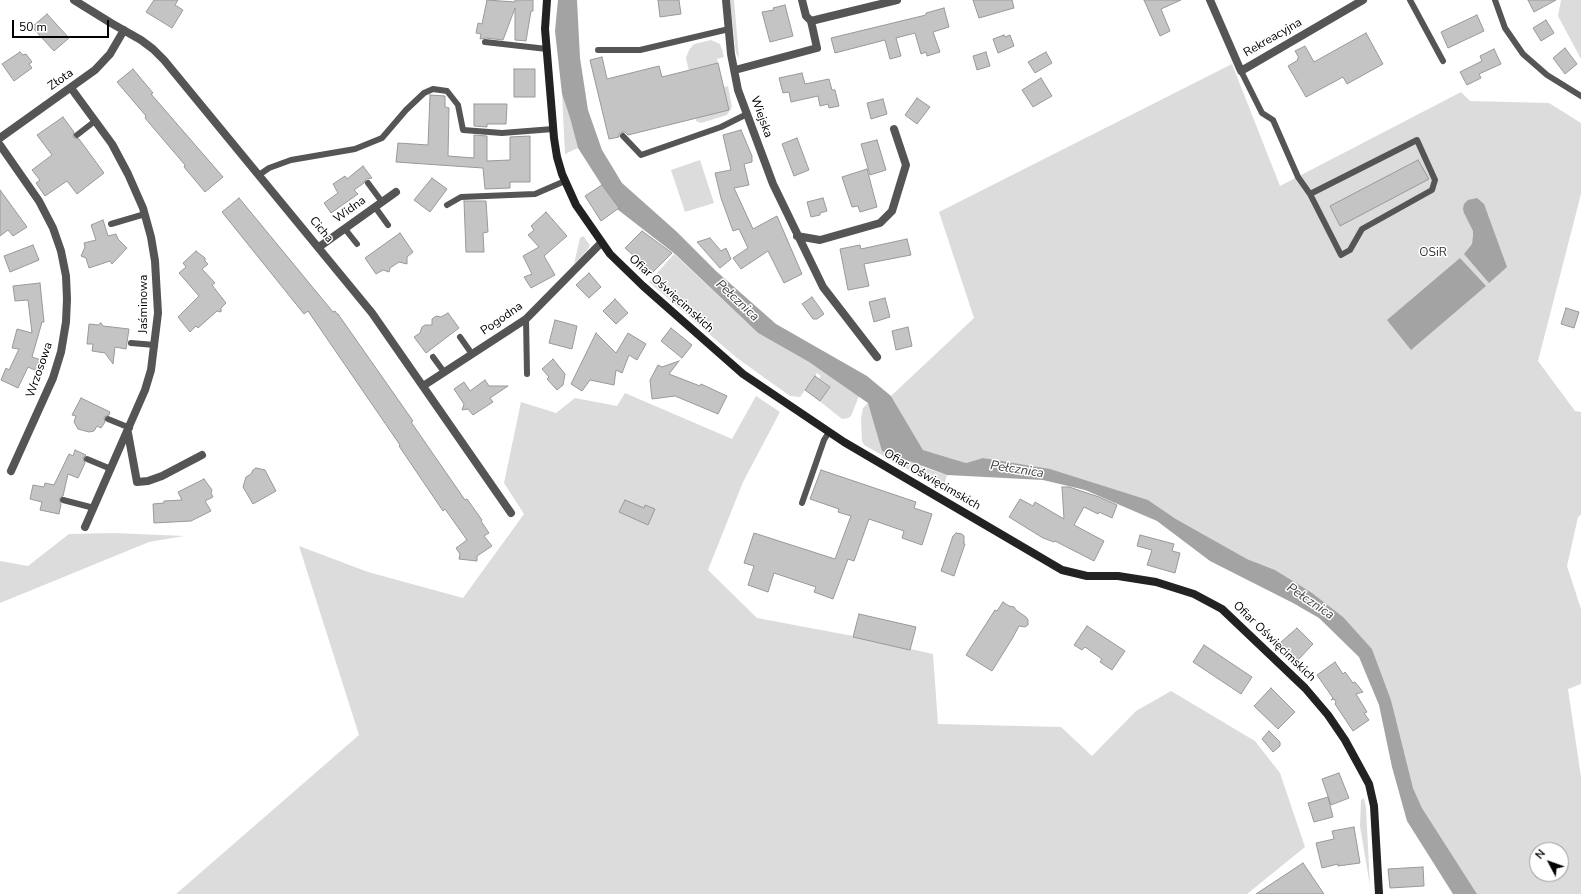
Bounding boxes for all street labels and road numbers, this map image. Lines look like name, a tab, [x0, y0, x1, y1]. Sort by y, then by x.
street label: Rekreacyjna	[1241, 16, 1305, 60]
street label: Złota	[46, 66, 76, 94]
street label: Wiejska	[747, 94, 775, 140]
street label: Widna	[331, 194, 369, 226]
street label: Cicha	[306, 214, 336, 246]
street label: Ofiar Oświęcimskich	[626, 252, 716, 336]
street label: Jaśminowa	[137, 275, 151, 333]
street label: Pogodna	[478, 299, 526, 339]
street label: Wrzosowa	[24, 340, 56, 400]
street label: Ofiar Oświęcimskich	[881, 446, 983, 514]
street label: Ofiar Oświęcimskich	[1230, 599, 1318, 685]

